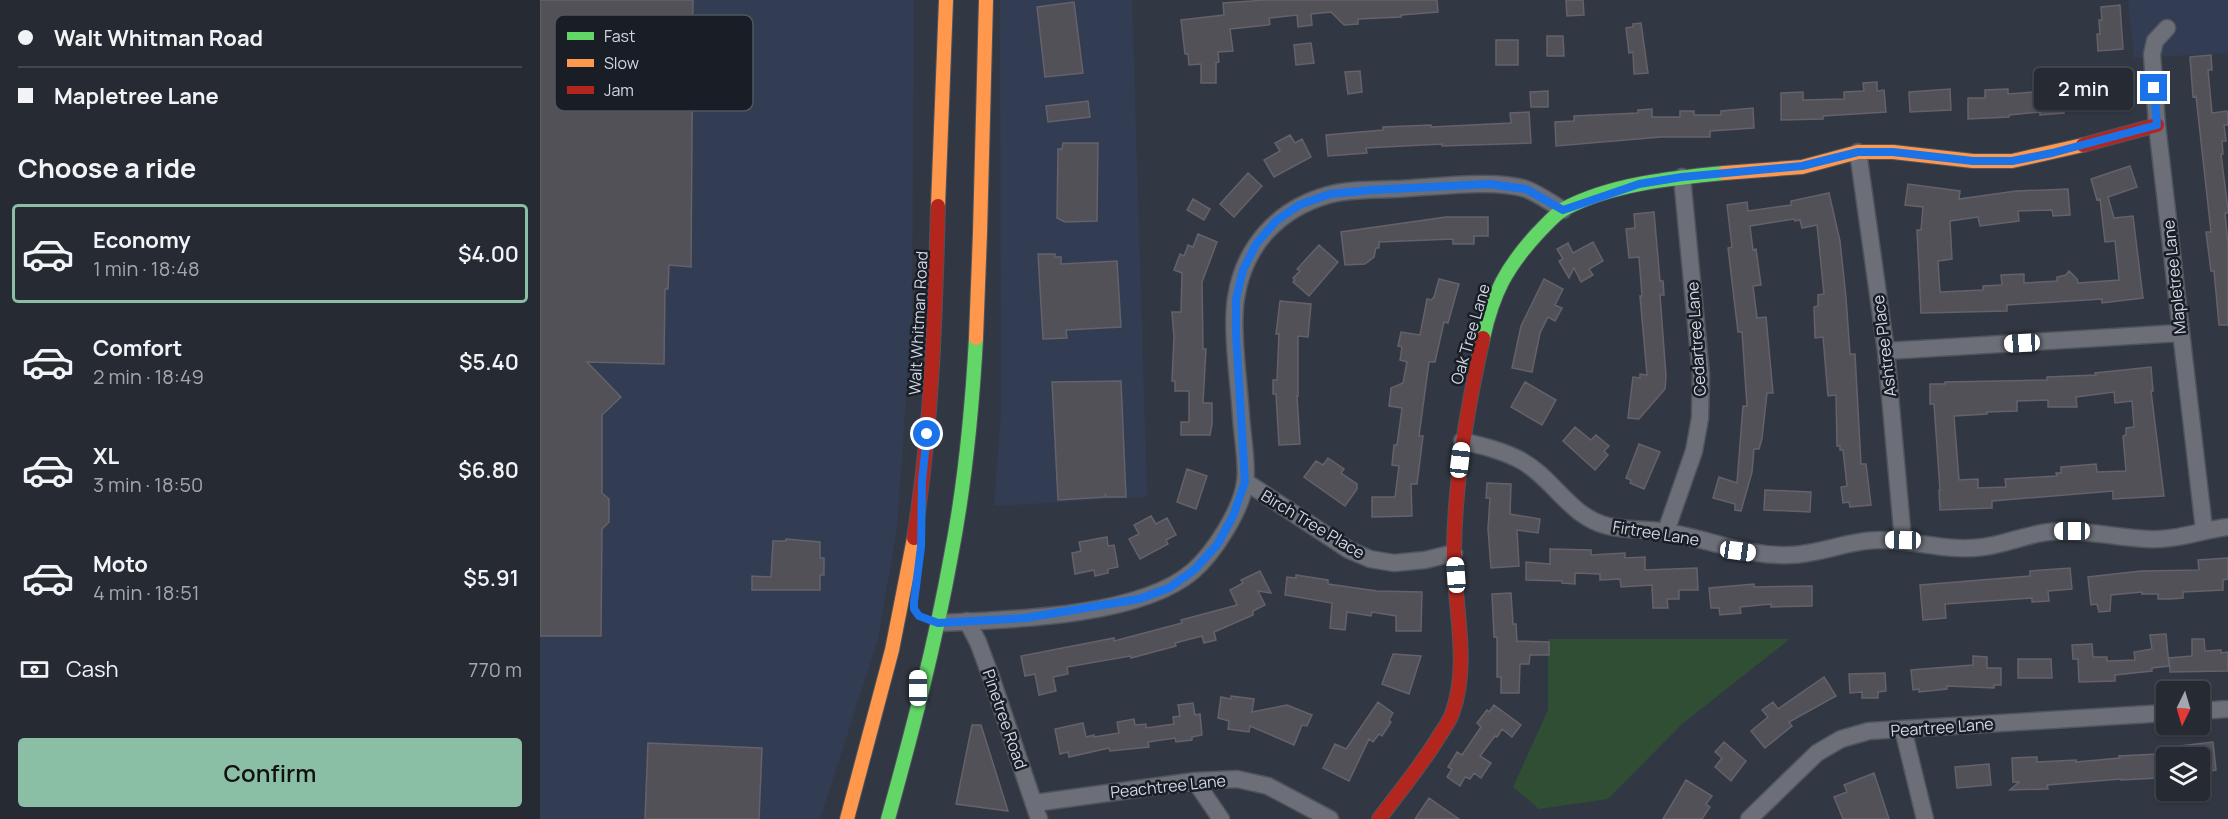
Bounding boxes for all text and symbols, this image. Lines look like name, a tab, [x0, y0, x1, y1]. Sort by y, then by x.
legend	[555, 15, 753, 111]
text: Walt Whitman Road	[54, 23, 263, 53]
text: Fast	[604, 25, 635, 47]
text: Slow	[604, 52, 639, 74]
callout: 2 min	[2034, 67, 2133, 109]
route end	[2140, 74, 2167, 101]
text: 2 min	[2058, 75, 2109, 102]
text: Jam	[604, 79, 634, 101]
text: Mapletree Lane	[54, 81, 219, 111]
text: Choose a ride	[18, 149, 196, 186]
street label: Mapletree Lane	[2157, 219, 2191, 335]
text: Economy	[93, 225, 191, 255]
icon: car	[21, 227, 75, 281]
text: $4.00	[458, 239, 519, 269]
street label: Walt Whitman Road	[903, 250, 933, 396]
text: 1 min · 18:48	[93, 255, 200, 282]
street label: Oak Tree Lane	[1445, 281, 1495, 387]
street label: Cedartree Lane	[1681, 281, 1711, 397]
street label: Ashtree Place	[1867, 294, 1901, 398]
text: Comfort	[93, 333, 182, 363]
car	[2004, 333, 2040, 353]
icon: car	[21, 335, 75, 389]
text: $5.40	[459, 347, 519, 377]
text: 2 min · 18:49	[93, 363, 204, 390]
route start	[913, 420, 940, 447]
text: XL	[93, 441, 119, 471]
car	[1449, 441, 1471, 479]
icon: car	[21, 443, 75, 497]
text: $6.80	[458, 455, 519, 485]
text: 3 min · 18:50	[93, 471, 203, 498]
street label: Birch Tree Place	[1257, 484, 1369, 564]
street label: Firtree Lane	[1611, 515, 1701, 551]
car	[2054, 522, 2090, 540]
car	[1885, 531, 1921, 549]
car	[1719, 540, 1757, 562]
text: Moto	[93, 549, 148, 579]
icon: car	[21, 551, 75, 605]
car	[1446, 556, 1466, 594]
text: $5.91	[463, 563, 519, 593]
text: 4 min · 18:51	[93, 579, 200, 606]
icon: cash	[18, 653, 51, 686]
text: Cash	[66, 654, 119, 684]
text: 770 m	[468, 656, 522, 683]
street label: Pinetree Road	[978, 666, 1032, 772]
car	[909, 670, 927, 706]
north arrow	[2156, 681, 2210, 735]
map controls	[2156, 681, 2210, 801]
street label: Peartree Lane	[1890, 712, 1994, 742]
button: Confirm	[18, 738, 522, 807]
button: layers	[2156, 747, 2210, 801]
street label: Peachtree Lane	[1109, 769, 1227, 803]

